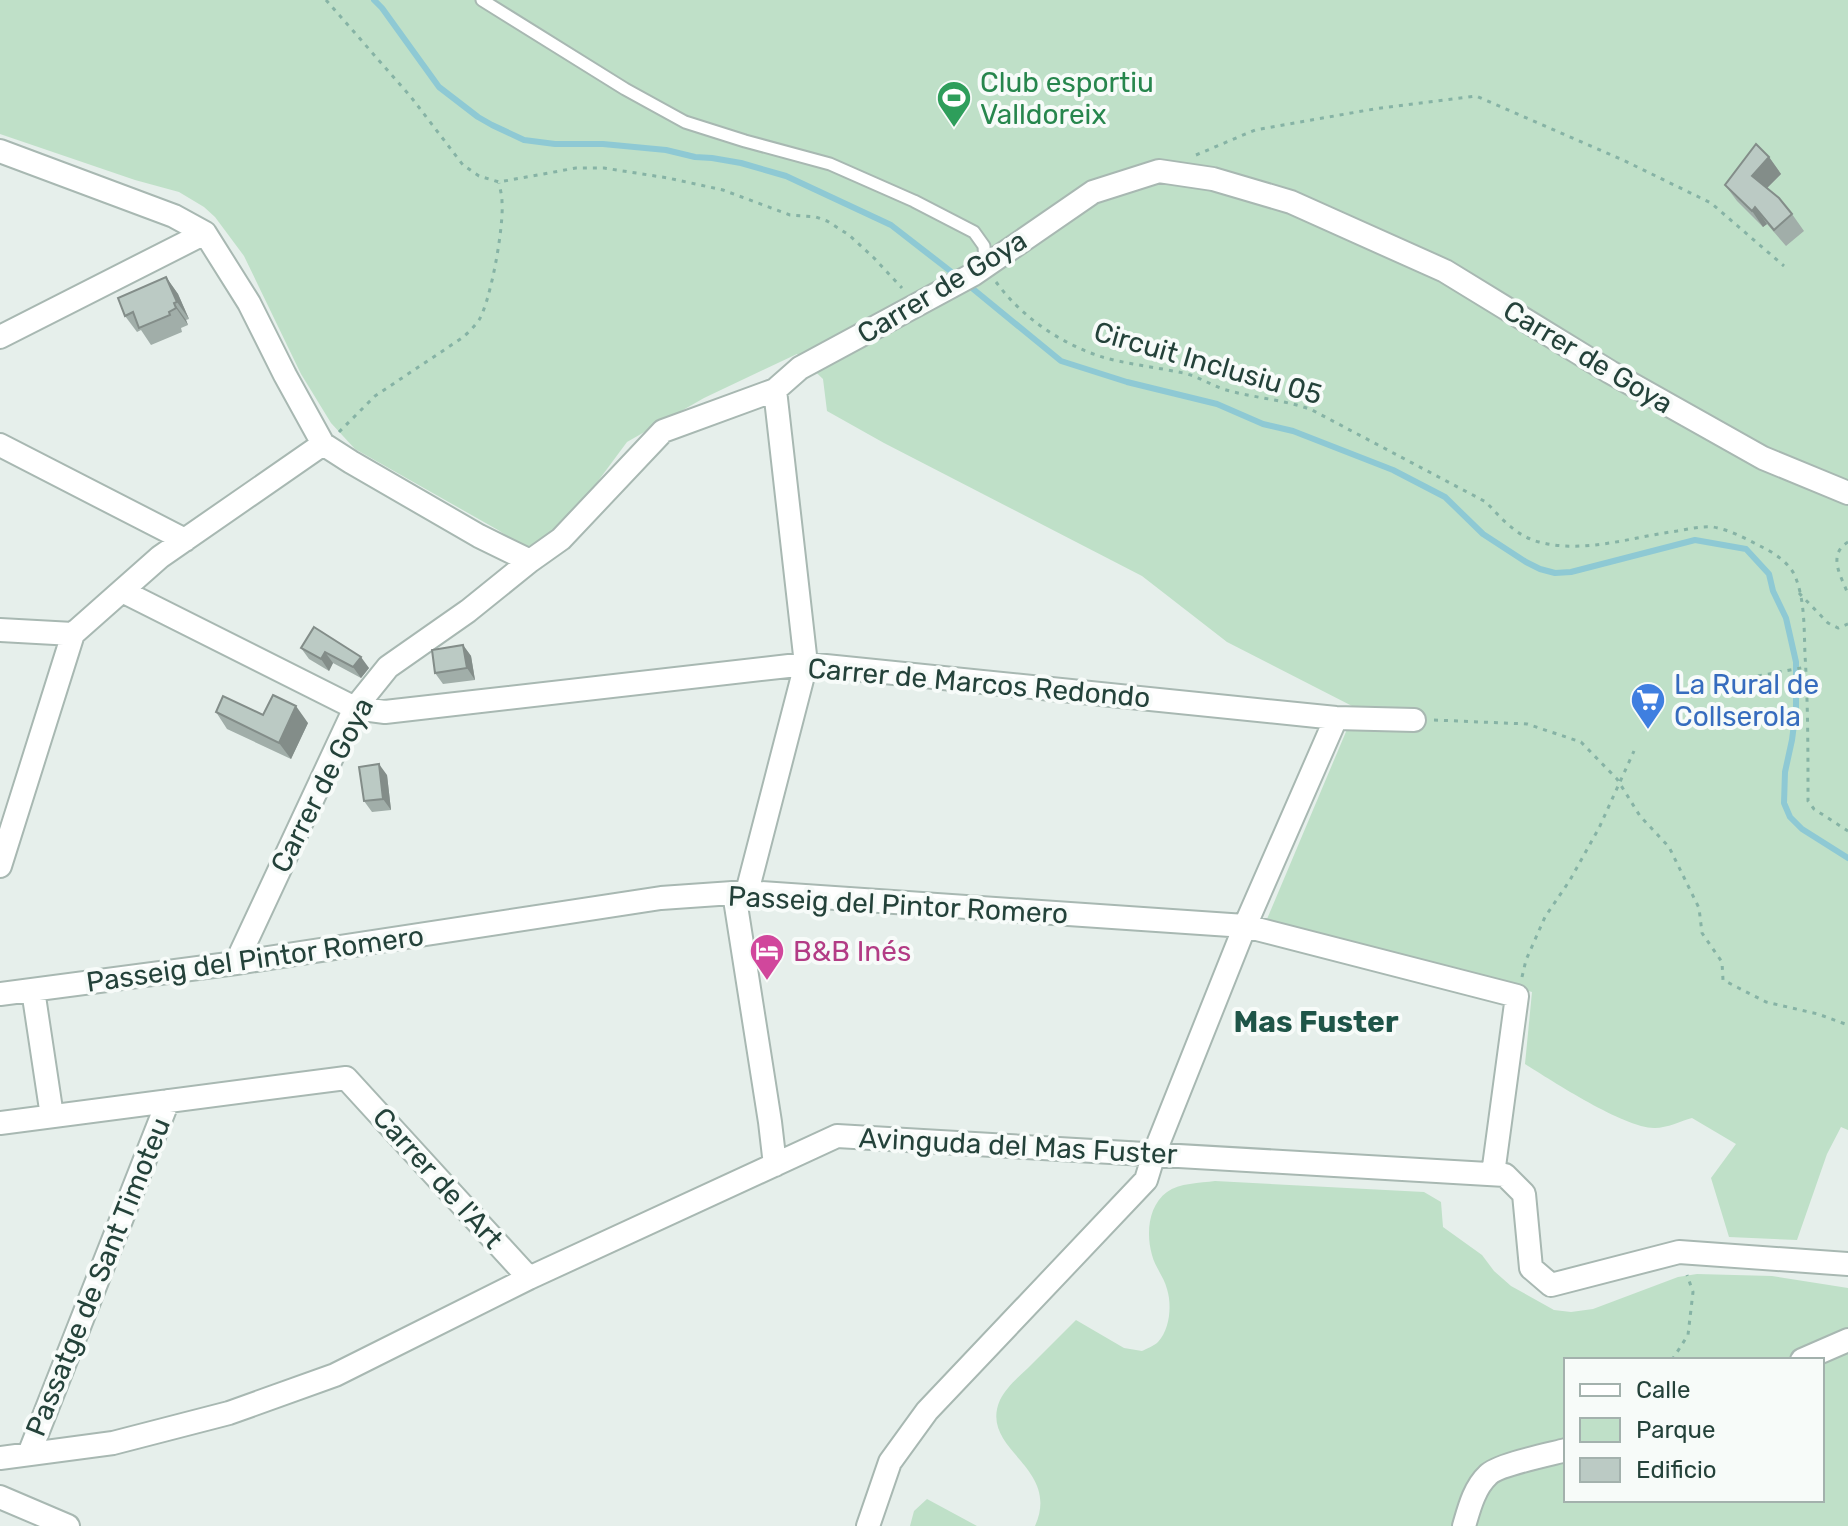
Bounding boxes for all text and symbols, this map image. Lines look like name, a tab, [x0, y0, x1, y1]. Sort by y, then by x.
place label: Club esportiu Valldoreix	[980, 66, 1154, 131]
sports icon: Club esportiu Valldoreix	[935, 79, 973, 129]
street label: Carrer de Goya	[851, 223, 1033, 351]
street label: Carrer de Goya	[1497, 293, 1679, 421]
street label: Circuit Inclusiu 05	[1090, 315, 1326, 411]
street label: Carrer de Marcos Redondo	[806, 652, 1152, 714]
place label: La Rural de Collserola	[1674, 668, 1819, 733]
supermarket icon: La Rural de Collserola	[1629, 681, 1667, 731]
street label: Carrer de Goya	[264, 692, 380, 878]
street label: Passeig del Pintor Romero	[727, 880, 1069, 930]
street label: Passeig del Pintor Romero	[84, 919, 426, 999]
hotel icon: B&B Inés	[748, 932, 786, 982]
place label: B&B Inés	[793, 935, 911, 968]
district label: Mas Fuster	[1233, 1004, 1399, 1040]
street label: Carrer de l'Art	[366, 1101, 510, 1255]
street label: Passatge de Sant Timoteu	[19, 1113, 177, 1441]
street label: Avinguda del Mas Fuster	[858, 1121, 1178, 1171]
legend	[1564, 1358, 1824, 1502]
text: Calle	[1636, 1376, 1690, 1404]
text: Parque	[1636, 1416, 1715, 1444]
text: Edificio	[1636, 1456, 1717, 1484]

